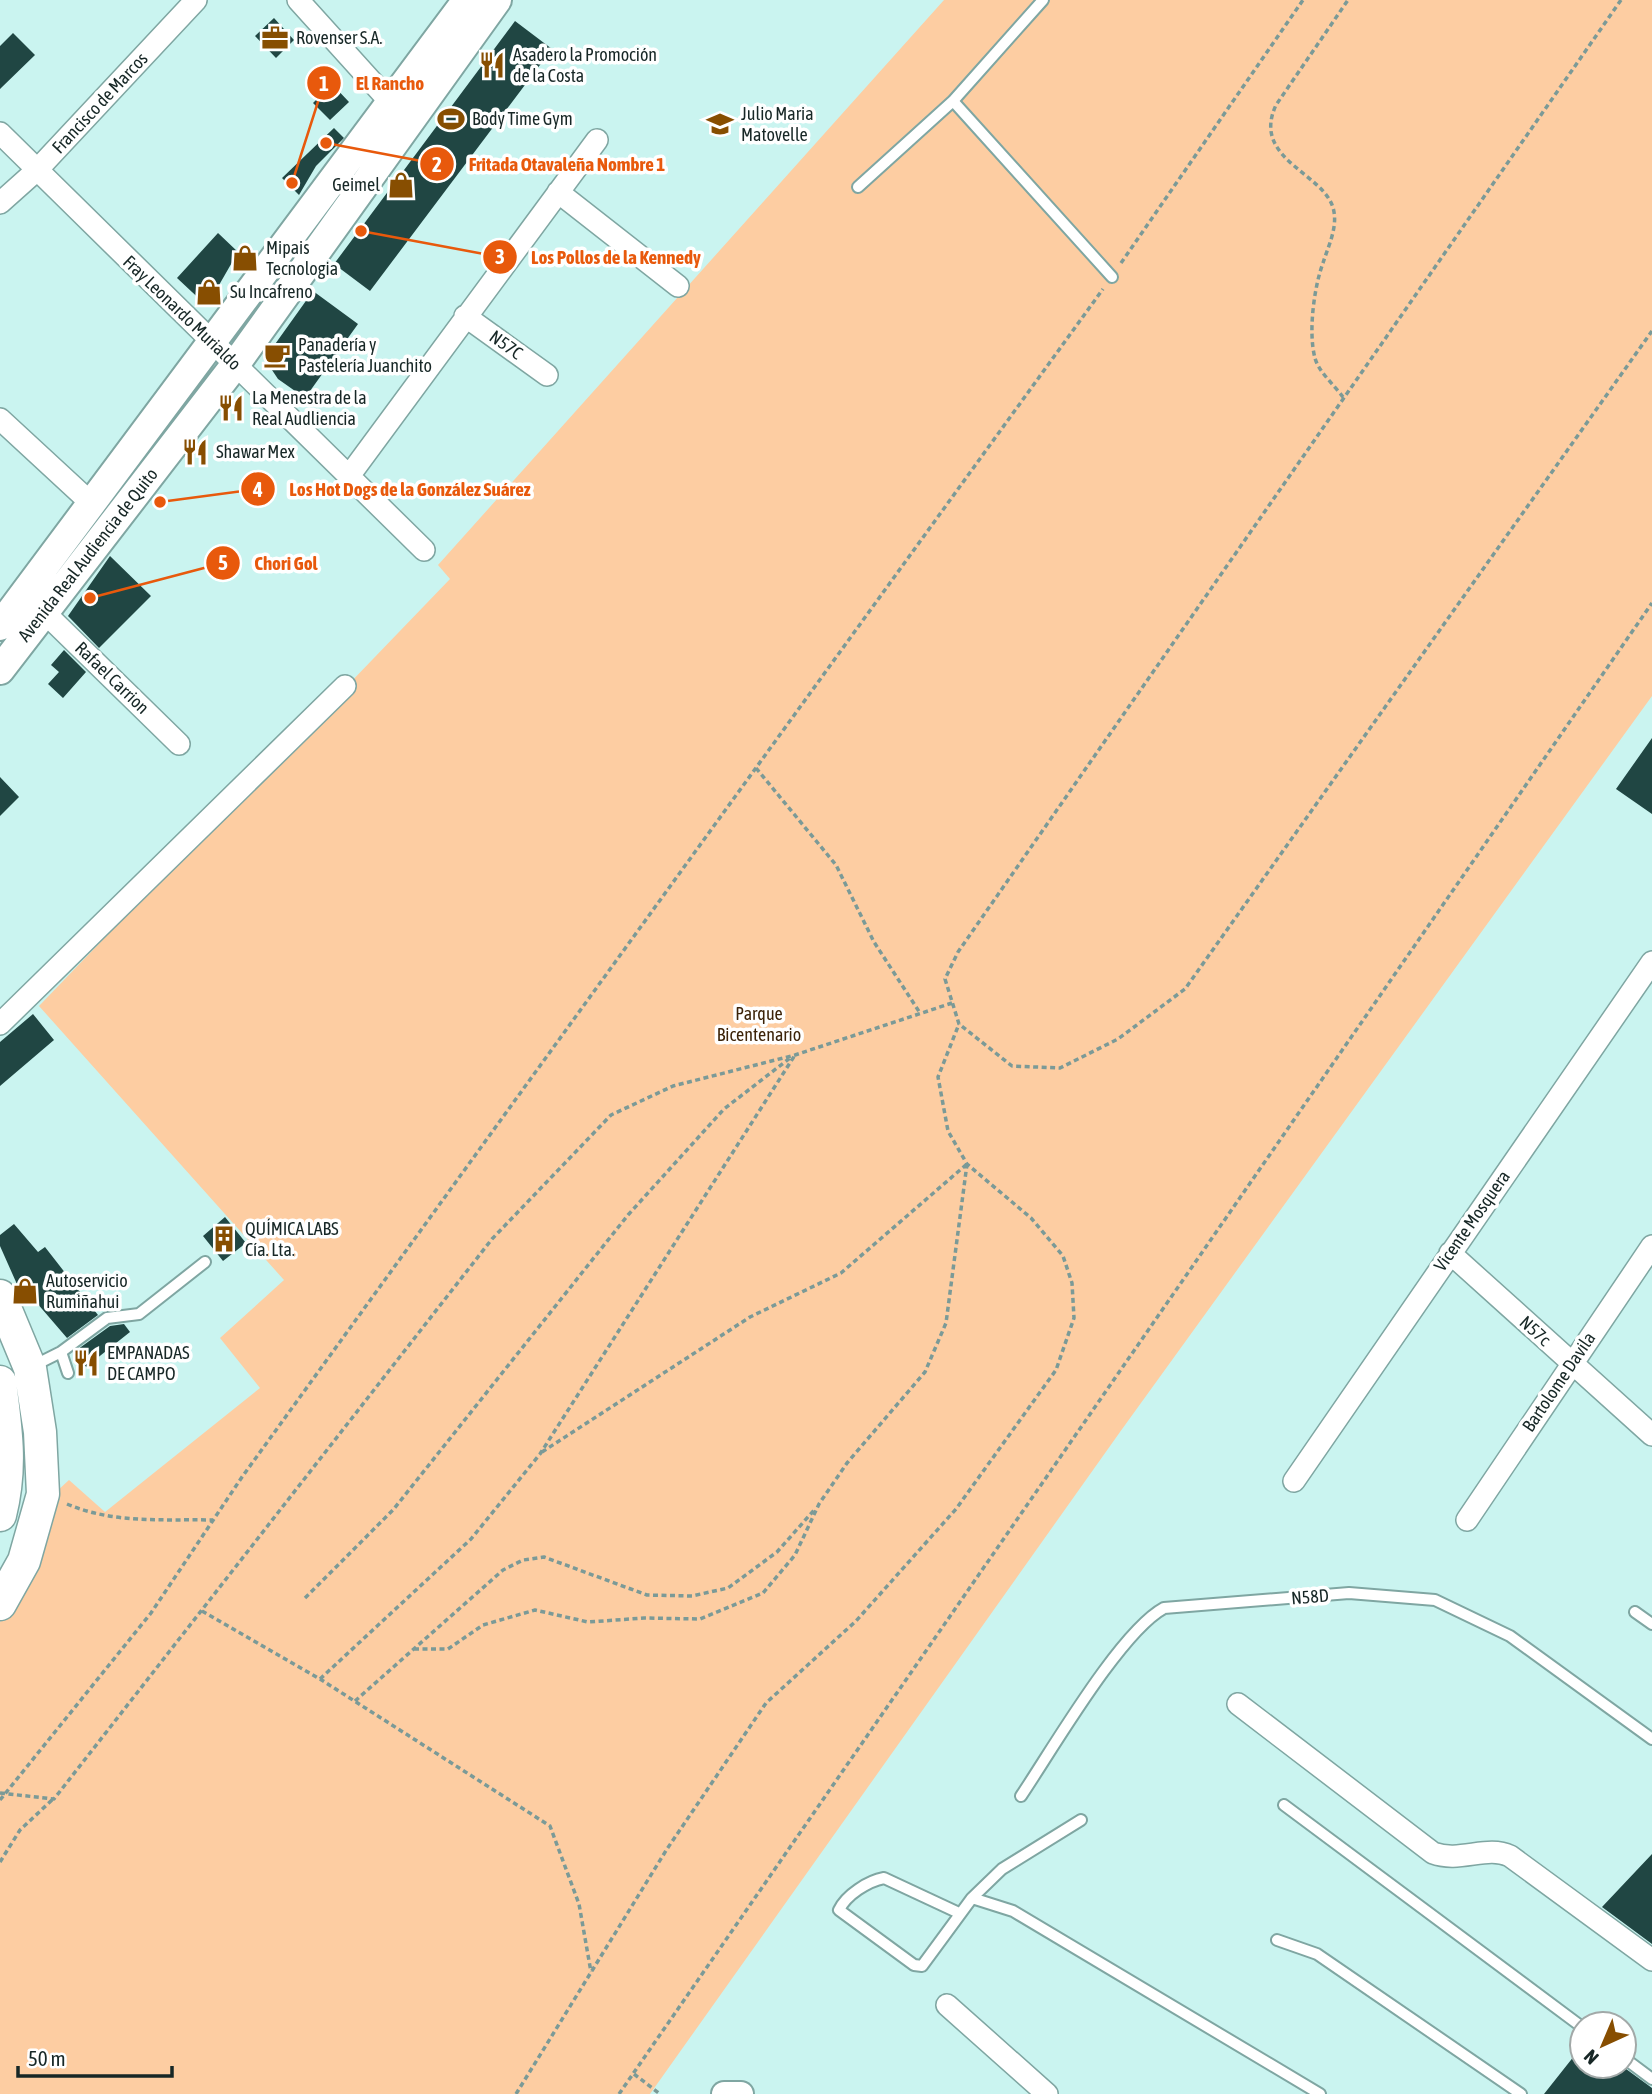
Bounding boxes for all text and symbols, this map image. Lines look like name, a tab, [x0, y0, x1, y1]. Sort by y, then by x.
office icon: Rovenser S.A.	[260, 23, 290, 53]
place label: Rovenser S.A.	[296, 27, 383, 48]
place label: Asadero la Promoción de la Costa	[513, 44, 657, 86]
street label: Francisco de Marcos	[48, 48, 152, 157]
restaurant icon: Asadero la Promoción de la Costa	[477, 50, 507, 80]
callout: El Rancho	[307, 63, 438, 103]
text: 1	[319, 71, 329, 95]
text: El Rancho	[356, 72, 424, 94]
place label: Julio Maria Matovelle	[741, 103, 814, 145]
sports icon: Body Time Gym	[436, 104, 466, 134]
place label: Body Time Gym	[472, 108, 573, 129]
school or university icon: Julio Maria Matovelle	[705, 109, 735, 139]
callout: Fritada Otavaleña Nombre 1	[420, 144, 679, 184]
text: 2	[432, 152, 442, 176]
text: Fritada Otavaleña Nombre 1	[469, 153, 665, 175]
shop icon: Geimel	[386, 170, 416, 200]
place label: Geimel	[332, 174, 380, 195]
place label: Mipais Tecnologia	[266, 237, 338, 279]
callout: Los Pollos de la Kennedy	[482, 237, 715, 277]
shop icon: Mipais Tecnologia	[230, 243, 260, 273]
text: 3	[495, 244, 505, 268]
text: Los Pollos de la Kennedy	[531, 246, 701, 268]
street label: Fray Leonardo Murialdo	[119, 251, 246, 374]
shop icon: Su Incafreno	[194, 277, 224, 307]
place label: Su Incafreno	[230, 281, 313, 302]
street label: N57C	[486, 326, 527, 364]
place label: Panadería y Pastelería Juanchito	[298, 334, 432, 376]
cafe icon: Panadería y Pastelería Juanchito	[262, 340, 292, 370]
place label: La Menestra de la Real Audliencia	[252, 387, 367, 429]
restaurant icon: La Menestra de la Real Audliencia	[216, 393, 246, 423]
restaurant icon: Shawar Mex	[180, 437, 210, 467]
place label: Shawar Mex	[216, 441, 295, 462]
street label: Avenida Real Audiencia de Quito	[13, 464, 162, 645]
callout: Los Hot Dogs de la González Suárez	[240, 469, 545, 509]
text: 4	[252, 477, 263, 501]
text: Los Hot Dogs de la González Suárez	[289, 478, 531, 500]
callout: Chori Gol	[205, 543, 332, 583]
text: 5	[218, 550, 228, 574]
text: Chori Gol	[254, 552, 319, 574]
street label: Rafael Carrion	[71, 637, 154, 718]
park label: Parque Bicentenario	[717, 1003, 801, 1045]
street label: Vicente Mosquera	[1429, 1166, 1514, 1275]
place label: QUÍMICA LABS Cía. Lta.	[245, 1218, 339, 1260]
building icon: QUÍMICA LABS Cía. Lta.	[209, 1224, 239, 1254]
place label: Autoservicio Rumiñahui	[46, 1270, 128, 1312]
shop icon: Autoservicio Rumiñahui	[10, 1276, 40, 1306]
street label: N57c	[1516, 1311, 1555, 1350]
street label: Bartolome Davila	[1518, 1328, 1600, 1435]
place label: EMPANADAS DE CAMPO	[107, 1342, 190, 1384]
restaurant icon: EMPANADAS DE CAMPO	[71, 1348, 101, 1378]
street label: N58D	[1290, 1584, 1330, 1609]
north arrow	[1568, 2010, 1638, 2080]
scale bar	[18, 2035, 172, 2078]
text: N	[1580, 2045, 1603, 2069]
text: 50 m	[28, 2046, 66, 2070]

